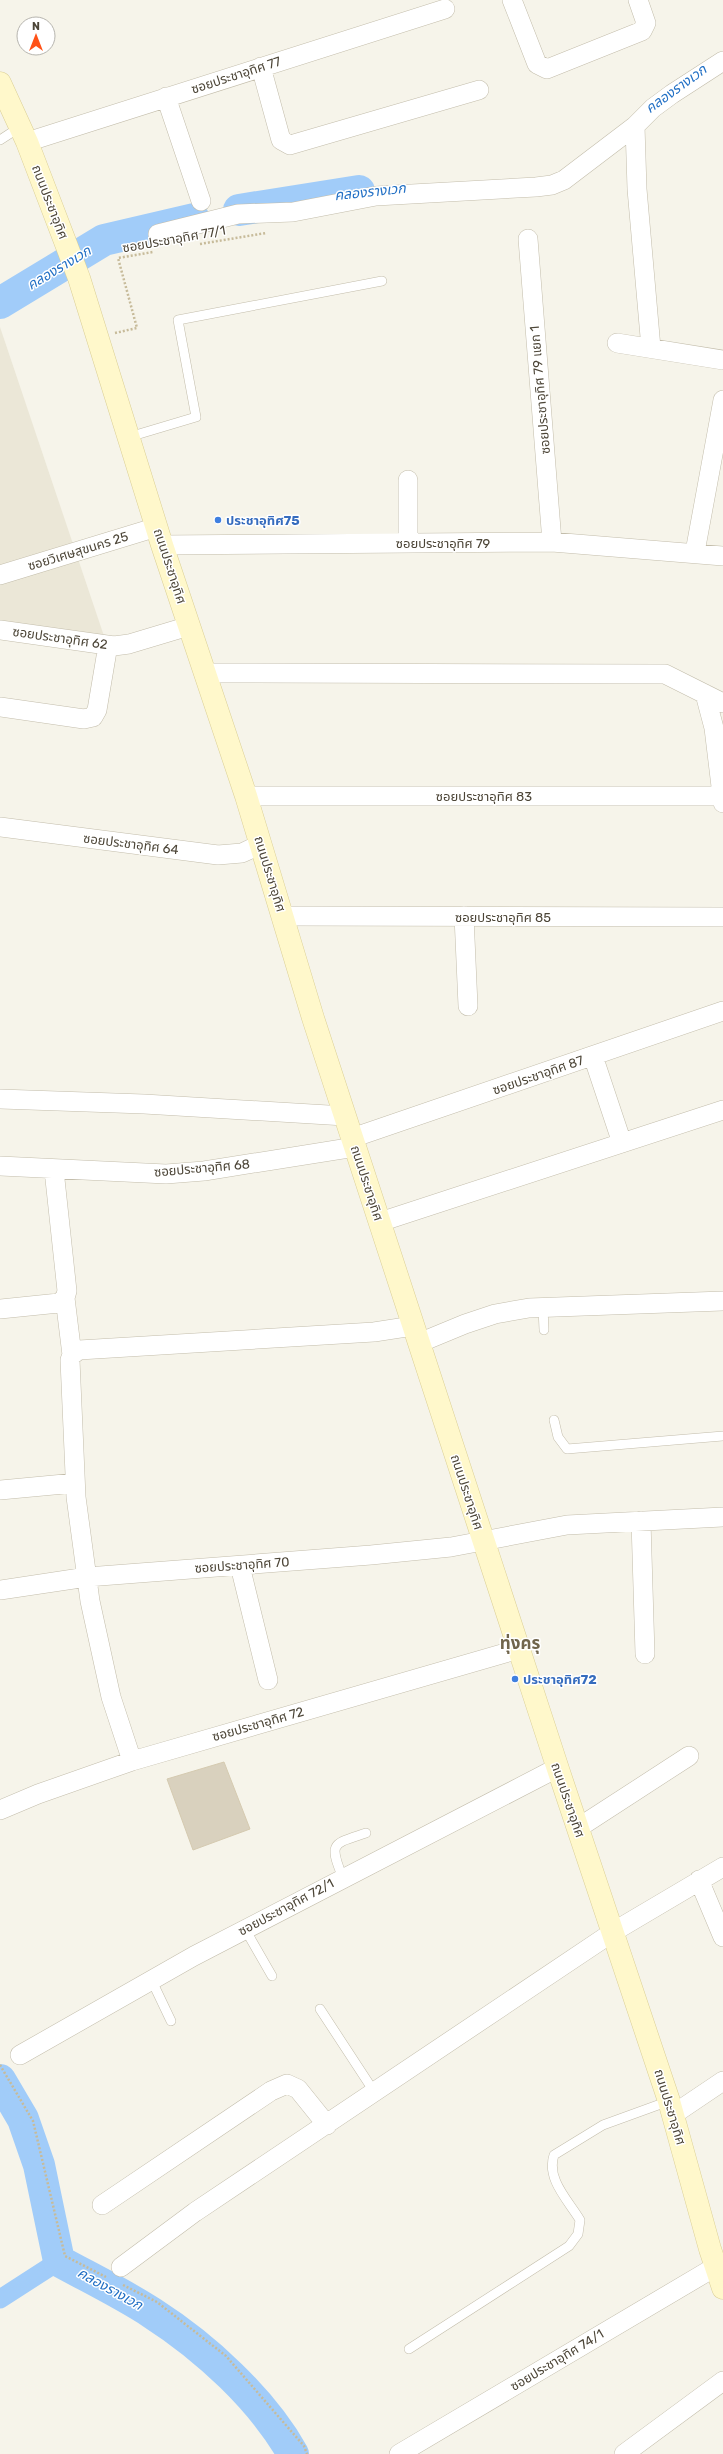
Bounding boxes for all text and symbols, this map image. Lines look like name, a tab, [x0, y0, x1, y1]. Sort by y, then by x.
north arrow	[16, 16, 56, 56]
text: N	[32, 20, 40, 33]
street label: ซอยประชาอุทิศ 77	[189, 53, 283, 97]
water label: คลองรางเวก	[642, 61, 710, 117]
street label: ถนนประชาอุทิศ	[29, 163, 71, 241]
water label: คลองรางเวก	[334, 180, 407, 204]
street label: ซอยประชาอุทิศ 77/1	[121, 223, 227, 255]
water label: คลองรางเวก	[24, 242, 95, 294]
street label: ซอยประชาอุทิศ 79 แยก 1	[527, 325, 553, 455]
place label: ประชาอุทิศ75	[226, 513, 300, 528]
marker: ประชาอุทิศ75	[213, 515, 223, 525]
street label: ถนนประชาอุทิศ	[151, 526, 189, 606]
street label: ซอยวิเศษสุขนคร 25	[26, 528, 130, 573]
street label: ซอยประชาอุทิศ 79	[396, 536, 491, 551]
street label: ซอยประชาอุทิศ 62	[12, 624, 108, 652]
street label: ซอยประชาอุทิศ 83	[436, 789, 532, 804]
street label: ซอยประชาอุทิศ 64	[82, 831, 180, 857]
street label: ถนนประชาอุทิศ	[251, 834, 289, 914]
street label: ซอยประชาอุทิศ 85	[455, 910, 551, 925]
street label: ซอยประชาอุทิศ 87	[491, 1052, 586, 1098]
street label: ถนนประชาอุทิศ	[348, 1143, 386, 1223]
street label: ซอยประชาอุทิศ 68	[153, 1156, 251, 1180]
street label: ถนนประชาอุทิศ	[448, 1452, 486, 1532]
street label: ซอยประชาอุทิศ 70	[194, 1554, 290, 1576]
district label: ทุ่งครุ	[500, 1633, 540, 1654]
place label: ประชาอุทิศ72	[523, 1672, 597, 1687]
marker: ประชาอุทิศ72	[510, 1674, 520, 1684]
street label: ซอยประชาอุทิศ 72	[211, 1704, 305, 1744]
street label: ถนนประชาอุทิศ	[548, 1761, 588, 1839]
street label: ซอยประชาอุทิศ 72/1	[236, 1875, 336, 1939]
street label: ถนนประชาอุทิศ	[651, 2067, 689, 2147]
water label: คลองรางเวก	[75, 2264, 146, 2314]
street label: ซอยประชาอุทิศ 74/1	[508, 2326, 606, 2394]

